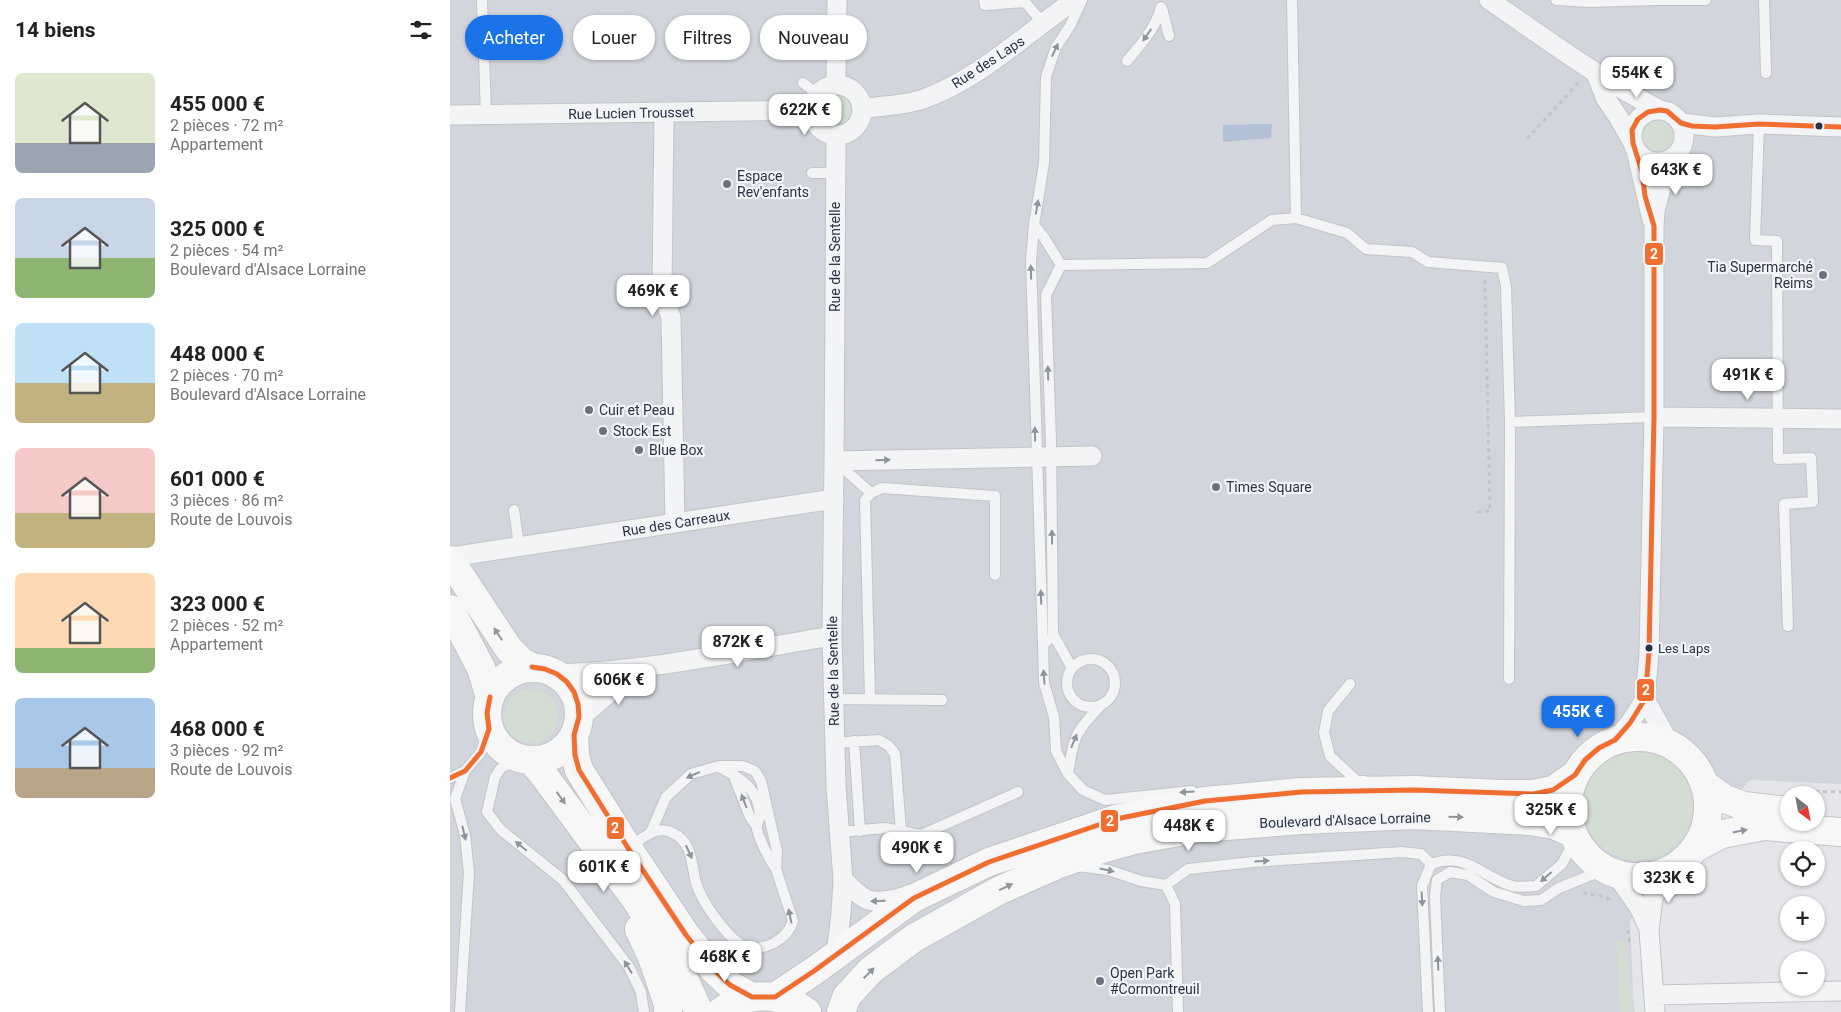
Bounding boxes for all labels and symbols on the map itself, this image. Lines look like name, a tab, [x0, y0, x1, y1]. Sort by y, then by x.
one-way arrow	[1142, 29, 1152, 42]
street label: Rue des Laps	[949, 33, 1027, 91]
one-way arrow	[1051, 43, 1059, 57]
pin: 554K €	[1596, 56, 1678, 99]
pin: 622K €	[764, 94, 846, 136]
street label: Rue Lucien Trousset	[568, 104, 694, 122]
unlabelled marker	[1814, 121, 1824, 131]
pin: 643K €	[1635, 154, 1717, 196]
place label: Espace Rev'enfants	[737, 168, 809, 200]
marker: Espace Rev'enfants	[721, 178, 733, 190]
one-way arrow	[1033, 199, 1041, 215]
street label: Rue de la Sentelle	[827, 202, 843, 312]
line badge: 2	[1644, 242, 1664, 266]
text: 2	[1650, 246, 1658, 262]
place label: Tia Supermarché Reims	[1707, 259, 1813, 291]
one-way arrow	[1027, 264, 1035, 280]
marker: Tia Supermarché Reims	[1817, 269, 1829, 281]
pin: 469K €	[612, 274, 694, 317]
pin: 491K €	[1707, 358, 1789, 401]
one-way arrow	[1044, 365, 1052, 381]
place label: Cuir et Peau	[599, 402, 674, 418]
marker: Cuir et Peau	[583, 404, 595, 416]
place label: Stock Est	[613, 423, 672, 439]
marker: Stock Est	[597, 425, 609, 437]
one-way arrow	[1031, 426, 1039, 442]
place label: Blue Box	[649, 442, 703, 458]
marker: Blue Box	[633, 444, 645, 456]
one-way arrow	[875, 456, 891, 464]
place label: Times Square	[1226, 479, 1312, 495]
marker: Times Square	[1210, 481, 1222, 493]
street label: Rue des Carreaux	[621, 507, 731, 539]
one-way arrow	[1048, 528, 1056, 544]
one-way arrow	[1037, 588, 1045, 604]
street label: Rue de la Sentelle	[824, 616, 842, 726]
pin: 872K €	[697, 626, 779, 668]
one-way arrow	[494, 627, 503, 640]
place label: Les Laps	[1658, 641, 1710, 656]
marker: Les Laps	[1644, 643, 1654, 653]
pin: 606K €	[578, 664, 660, 706]
one-way arrow	[1039, 668, 1047, 684]
line badge: 2	[1636, 678, 1655, 702]
text: 2	[1642, 682, 1650, 698]
pin: 455K €	[1537, 696, 1619, 738]
one-way arrow	[1071, 734, 1079, 748]
one-way arrow	[686, 770, 701, 779]
north arrow	[1780, 786, 1825, 831]
one-way arrow	[1179, 788, 1195, 796]
one-way arrow	[556, 792, 566, 805]
one-way arrow	[740, 793, 748, 808]
pin: 325K €	[1510, 794, 1592, 836]
line badge: 2	[1100, 809, 1119, 833]
street label: Boulevard d'Alsace Lorraine	[1259, 809, 1431, 831]
pin: 448K €	[1148, 810, 1230, 852]
text: 2	[1106, 813, 1114, 829]
one-way arrow	[1448, 813, 1464, 821]
line badge: 2	[606, 816, 625, 840]
text: 2	[611, 820, 619, 836]
one-way arrow	[460, 825, 468, 840]
one-way arrow	[1733, 826, 1749, 834]
pin: 490K €	[876, 832, 958, 874]
one-way arrow	[515, 841, 528, 852]
one-way arrow	[685, 845, 693, 859]
pin: 601K €	[563, 850, 645, 893]
one-way arrow	[1254, 857, 1270, 865]
pin: 323K €	[1628, 862, 1710, 904]
one-way arrow	[1099, 866, 1114, 874]
one-way arrow	[1541, 871, 1553, 883]
one-way arrow	[999, 883, 1013, 891]
one-way arrow	[1419, 891, 1427, 907]
one-way arrow	[870, 897, 886, 905]
one-way arrow	[786, 908, 794, 923]
pin: 468K €	[684, 940, 766, 983]
one-way arrow	[1433, 955, 1441, 971]
one-way arrow	[623, 960, 632, 974]
place label: Open Park #Cormontreuil	[1110, 965, 1200, 997]
one-way arrow	[863, 967, 875, 979]
marker: Open Park #Cormontreuil	[1094, 975, 1106, 987]

